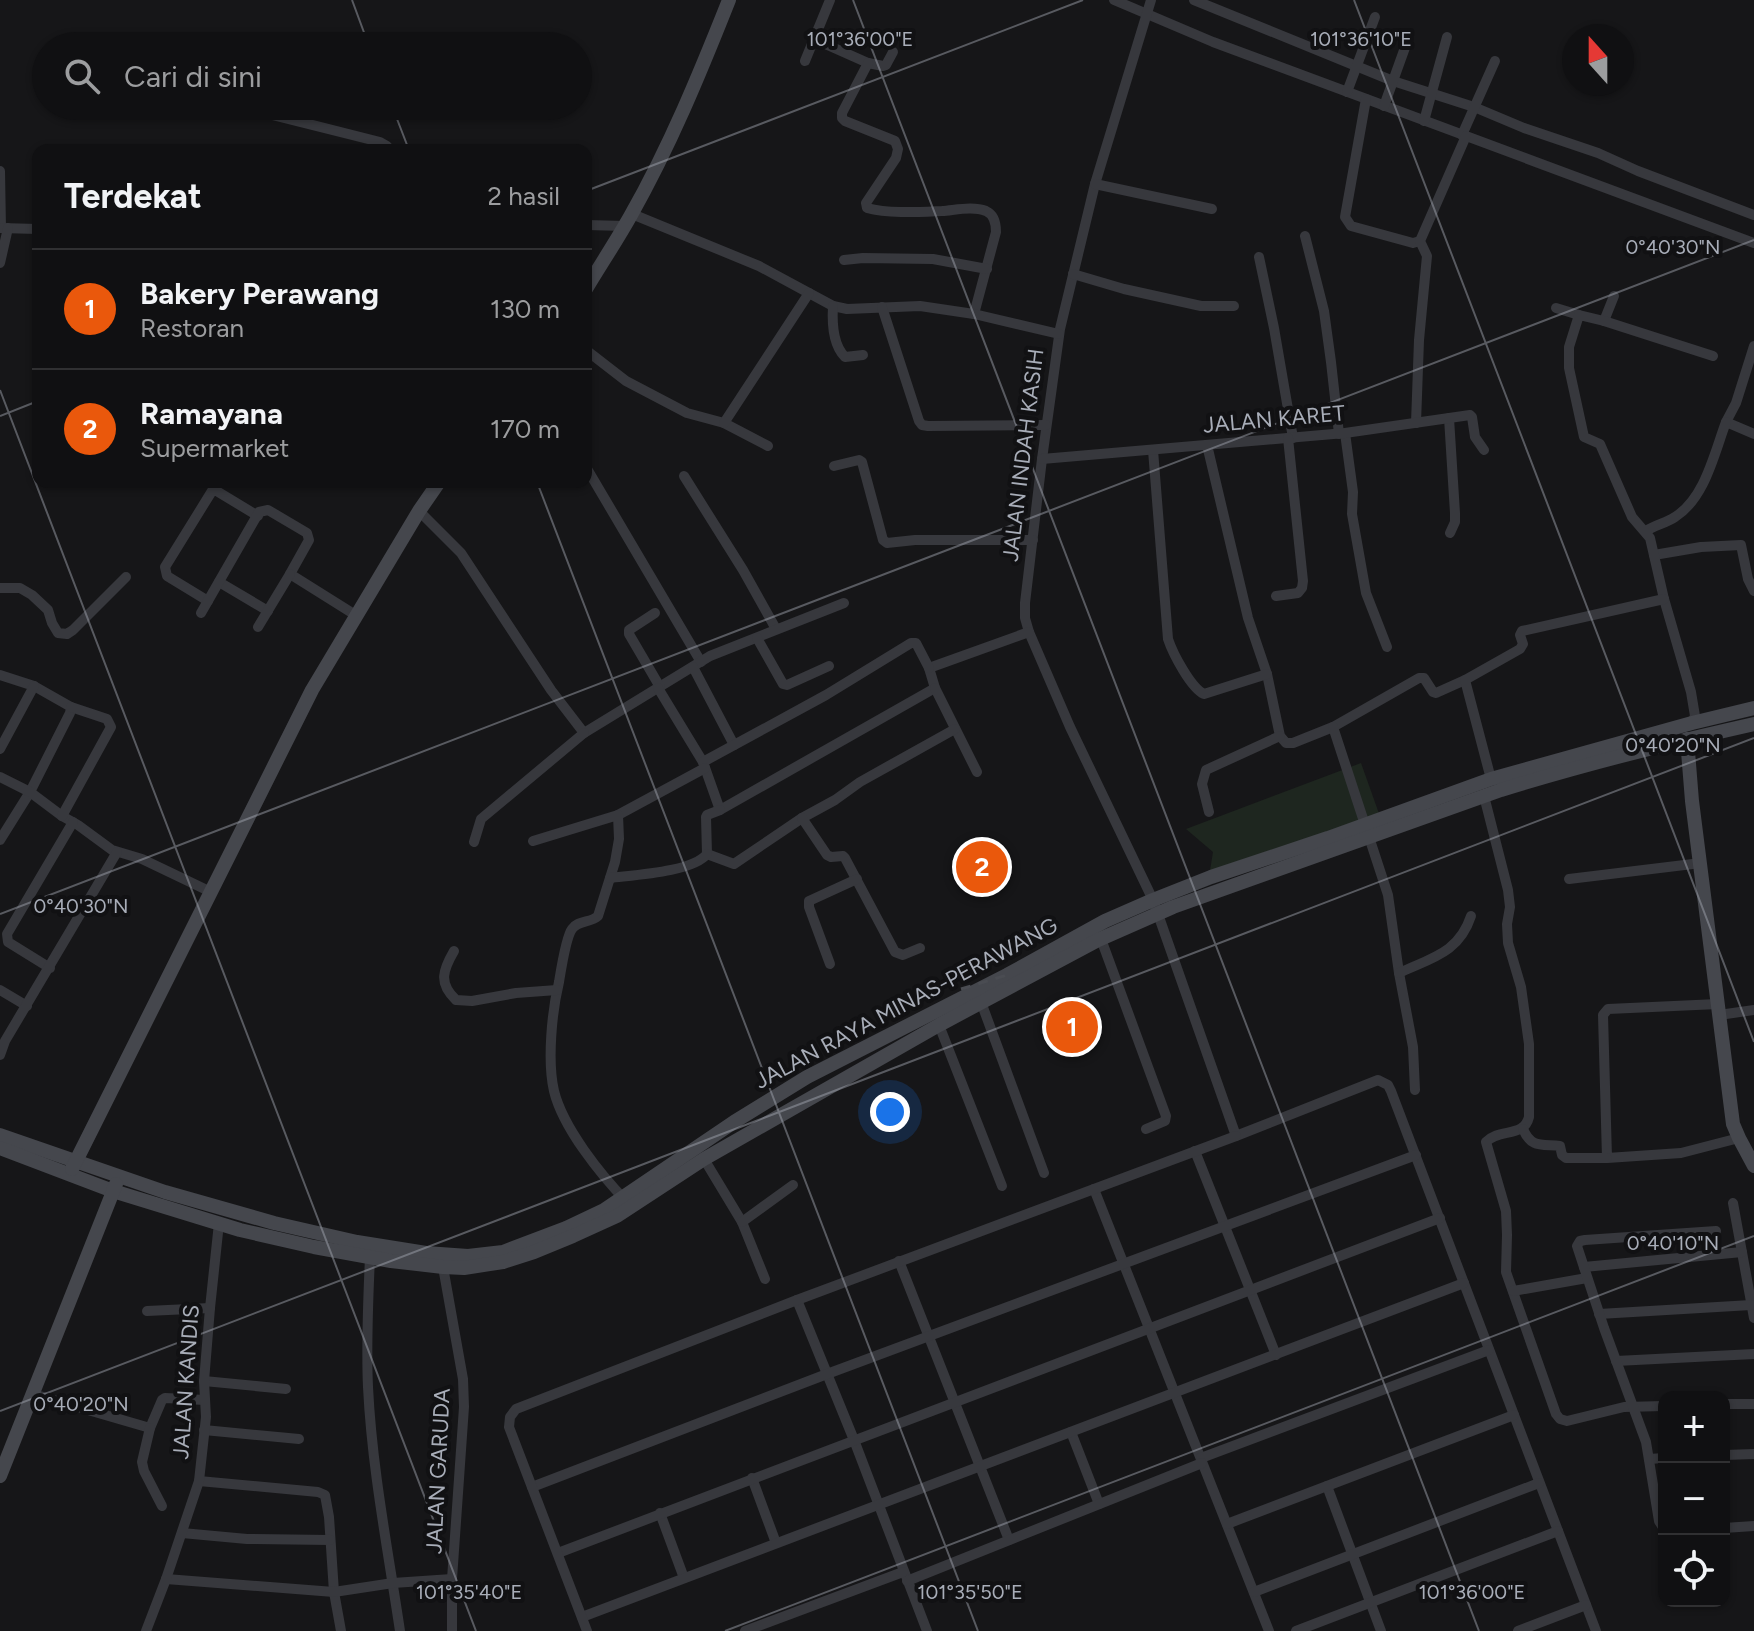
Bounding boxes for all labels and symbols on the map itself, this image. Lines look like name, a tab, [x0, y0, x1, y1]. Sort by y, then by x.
north arrow	[1562, 24, 1634, 96]
text: 101°36'00"E	[807, 27, 913, 51]
text: 101°36'10"E	[1310, 27, 1412, 51]
text: 0°40'30"N	[1625, 235, 1721, 259]
street label: JALAN INDAH KASIH	[997, 347, 1049, 563]
street label: JALAN KARET	[1202, 399, 1346, 439]
text: 0°40'20"N	[1625, 733, 1721, 757]
pin: 2	[956, 837, 1008, 897]
text: 0°40'30"N	[33, 894, 129, 918]
street label: JALAN RAYA MINAS-PERAWANG	[750, 911, 1062, 1095]
pin: 1	[1046, 997, 1098, 1057]
your location	[870, 1092, 910, 1132]
text: 0°40'10"N	[1627, 1231, 1719, 1255]
street label: JALAN KANDIS	[167, 1304, 205, 1460]
street label: JALAN GARUDA	[420, 1387, 456, 1555]
text: 0°40'20"N	[33, 1392, 129, 1416]
text: 101°35'40"E	[416, 1580, 522, 1604]
text: 101°35'50"E	[917, 1580, 1023, 1604]
text: 101°36'00"E	[1419, 1580, 1525, 1604]

